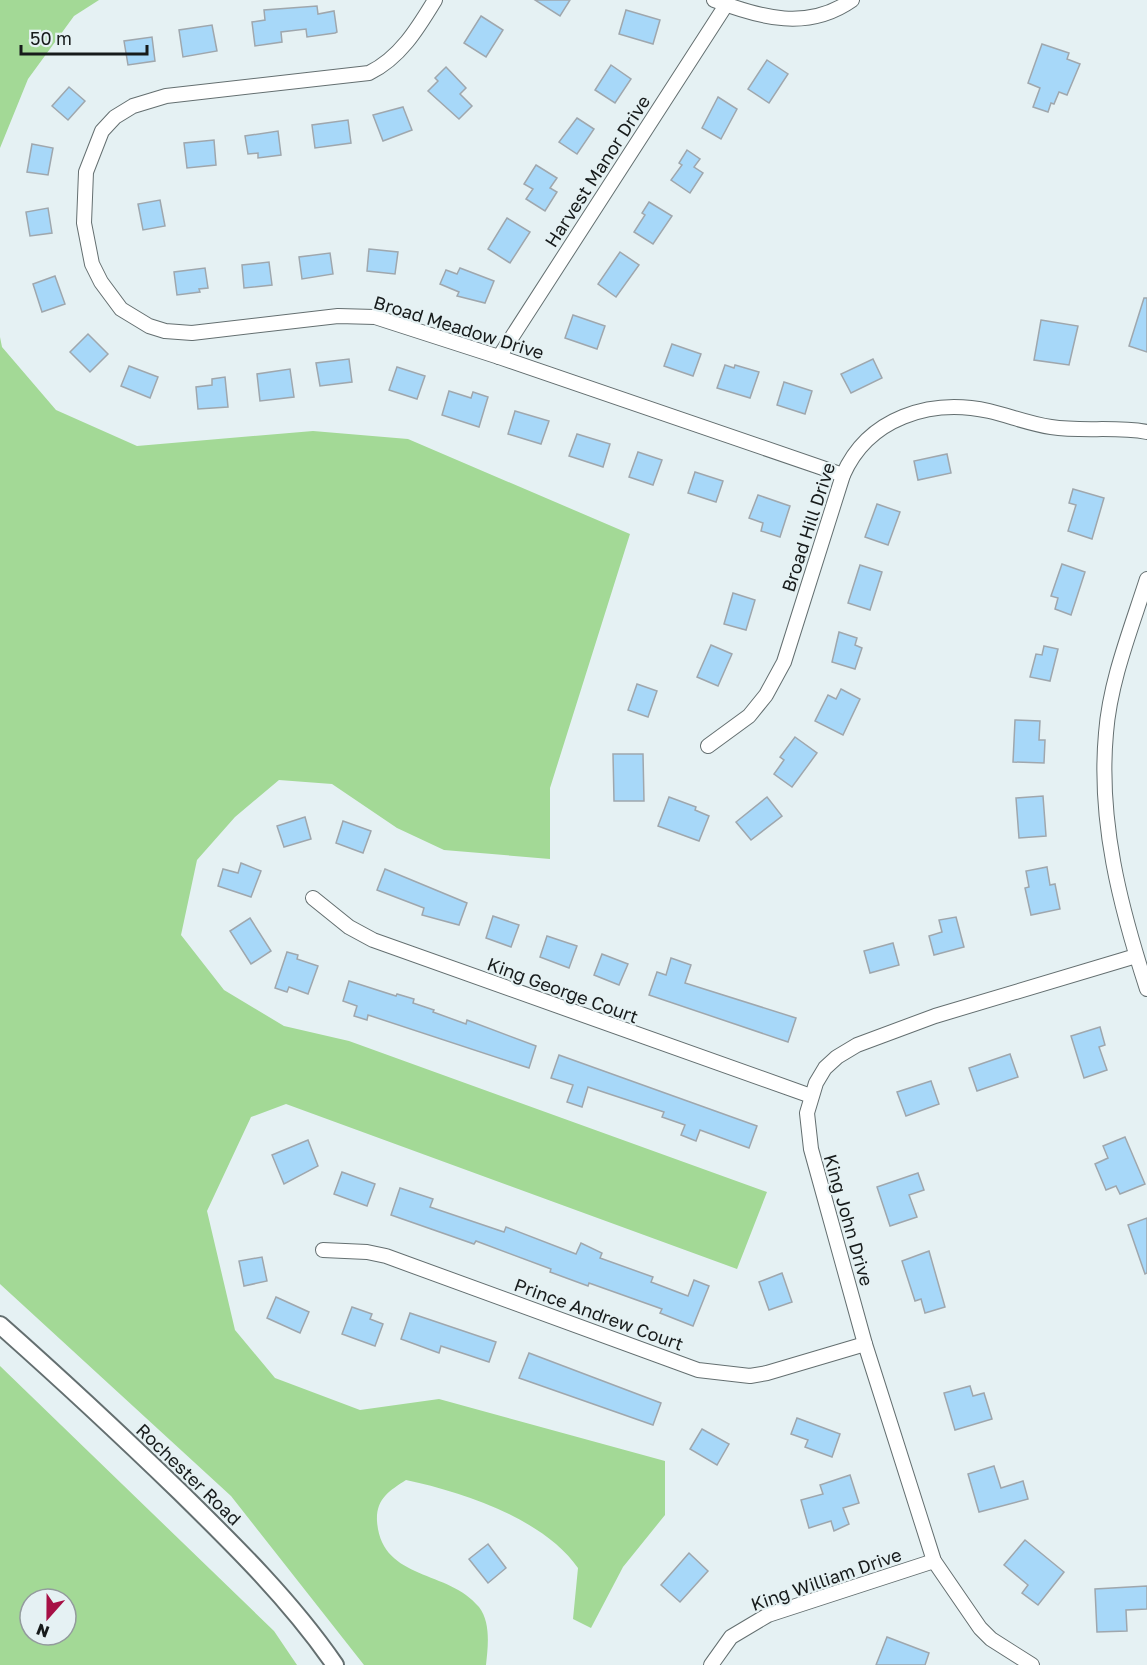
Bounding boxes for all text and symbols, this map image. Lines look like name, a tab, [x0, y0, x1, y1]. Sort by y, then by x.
scale bar	[21, 18, 147, 56]
text: 50 m	[30, 27, 72, 49]
street label: Harvest Manor Drive	[540, 91, 654, 251]
street label: Broad Meadow Drive	[371, 291, 547, 363]
street label: Broad Hill Drive	[777, 460, 839, 594]
street label: King George Court	[484, 952, 642, 1028]
street label: King John Drive	[820, 1152, 878, 1288]
street label: Prince Andrew Court	[511, 1273, 687, 1355]
street label: Rochester Road	[132, 1419, 246, 1529]
street label: King William Drive	[748, 1543, 904, 1615]
north arrow	[18, 1587, 78, 1647]
text: N	[33, 1619, 52, 1643]

